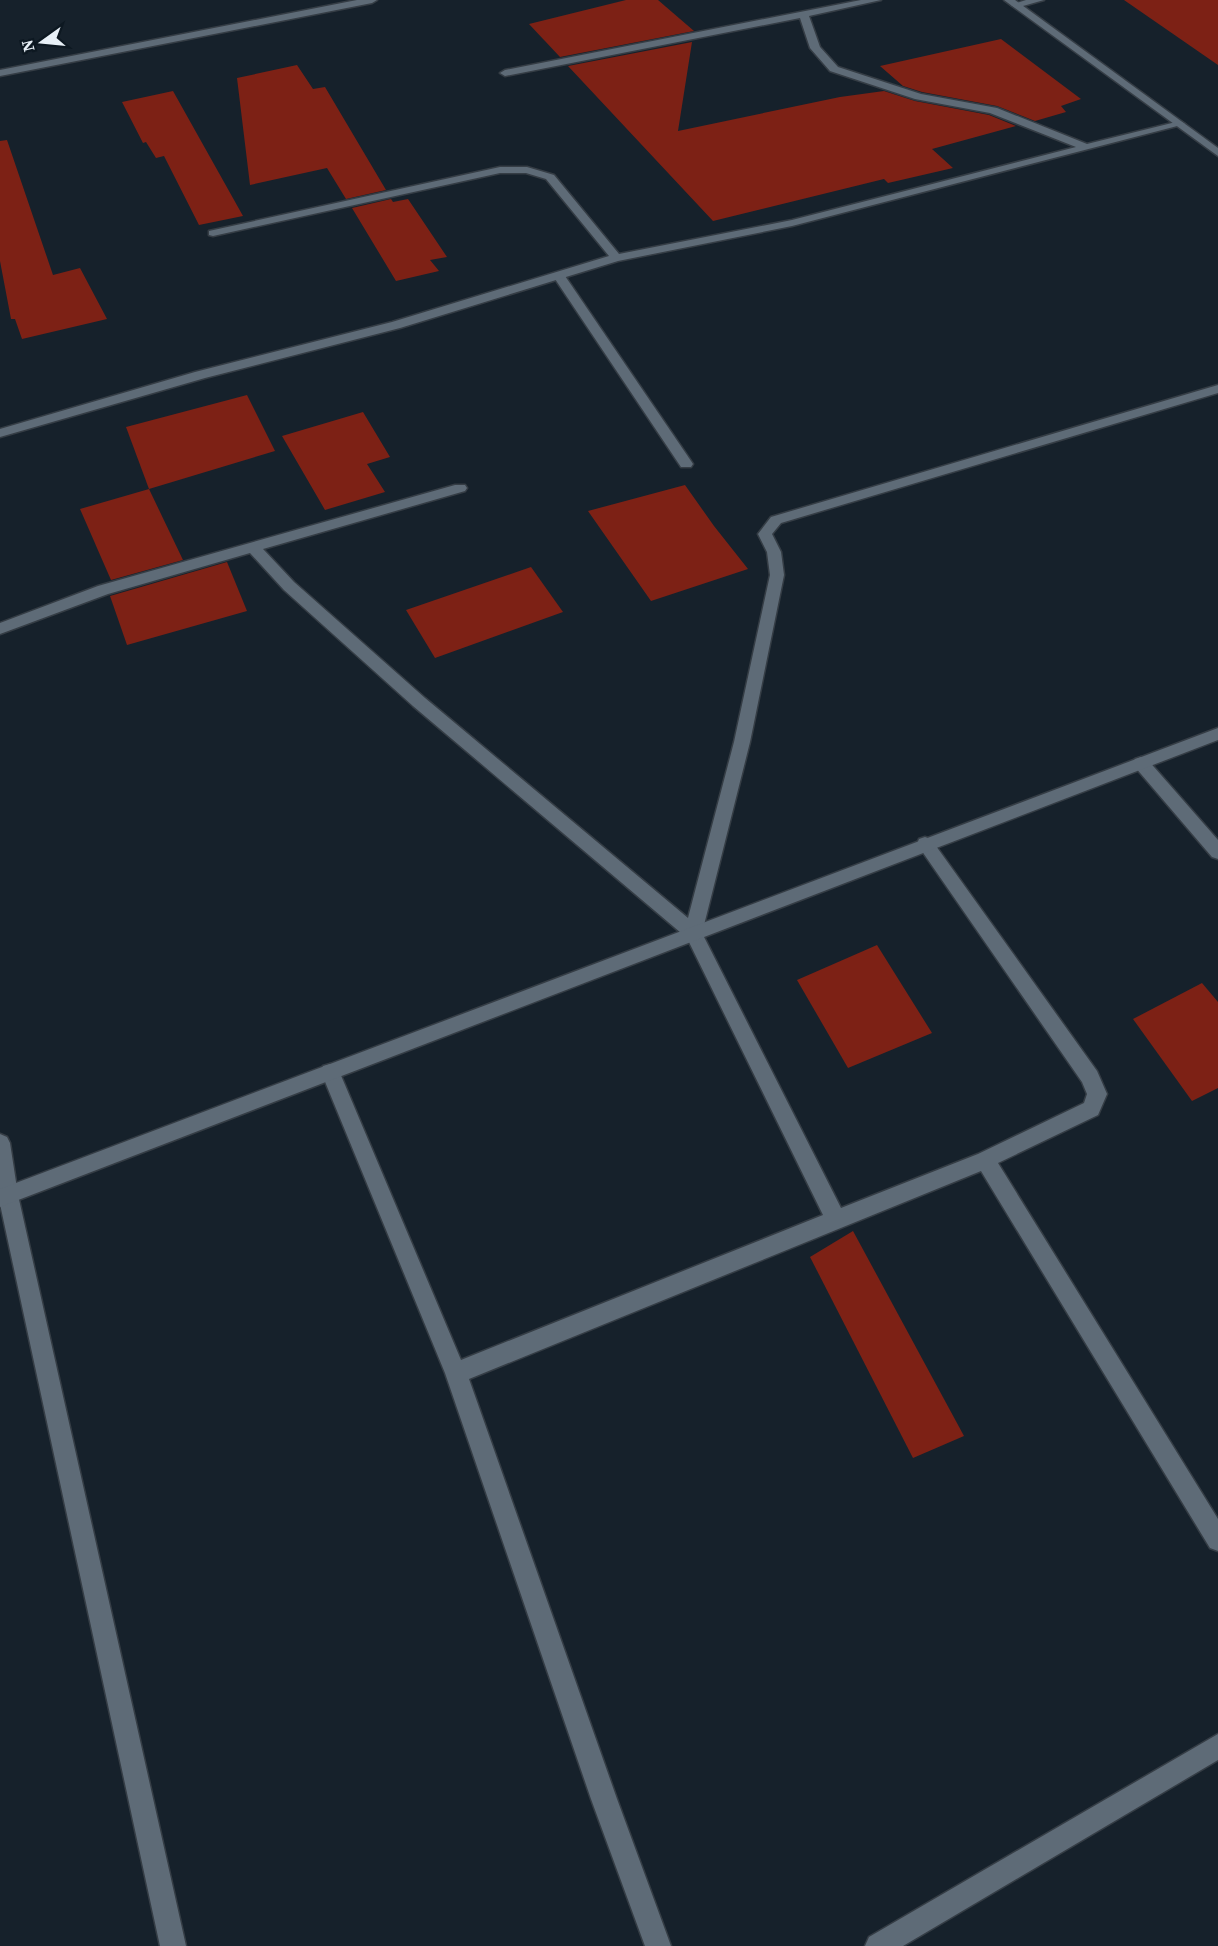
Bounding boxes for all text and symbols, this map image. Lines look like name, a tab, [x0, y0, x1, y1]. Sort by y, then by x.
north arrow	[12, 12, 72, 72]
text: N	[15, 37, 40, 54]

